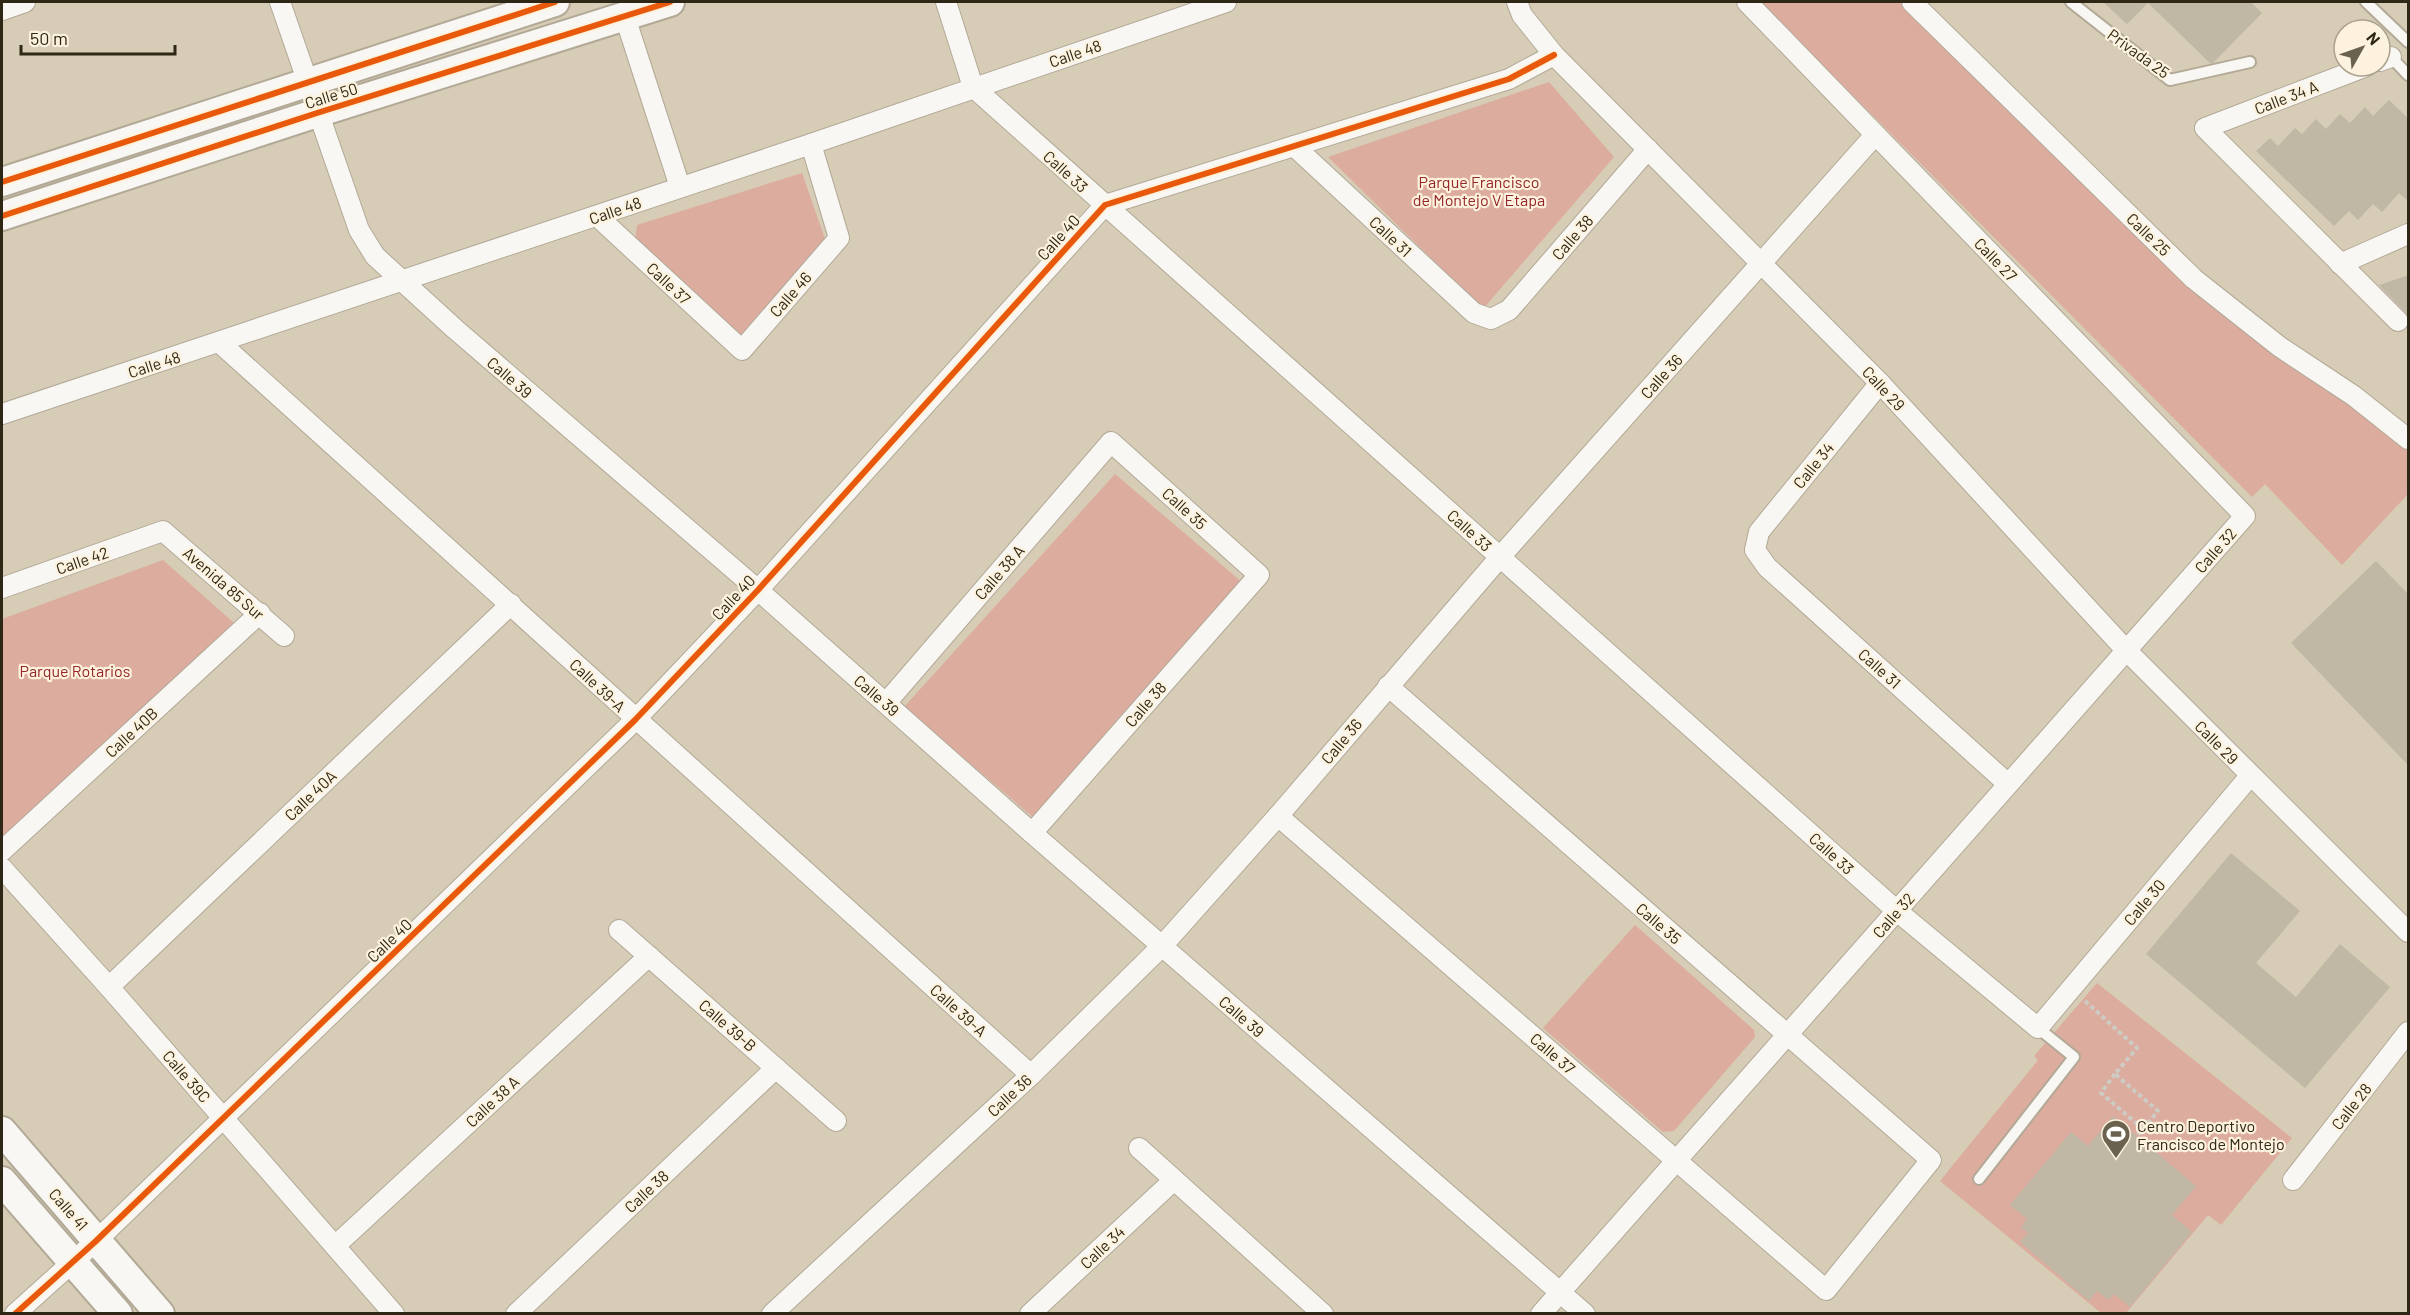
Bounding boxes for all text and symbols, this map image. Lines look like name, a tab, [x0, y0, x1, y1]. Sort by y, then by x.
scale bar	[21, 18, 176, 56]
north arrow	[2332, 18, 2392, 78]
street label: Privada 25	[2104, 24, 2174, 82]
text: 50 m	[30, 27, 68, 49]
text: N	[2363, 28, 2385, 48]
street label: Calle 48	[1046, 35, 1104, 71]
street label: Calle 34 A	[2251, 76, 2321, 118]
street label: Calle 50	[302, 78, 360, 112]
street label: Calle 33	[1040, 146, 1092, 196]
park label: Parque Francisco de Montejo V Etapa	[1413, 172, 1545, 209]
street label: Calle 48	[586, 192, 644, 228]
street label: Calle 25	[2123, 209, 2175, 259]
street label: Calle 40	[1033, 210, 1083, 264]
street label: Calle 38	[1547, 211, 1597, 263]
street label: Calle 31	[1366, 212, 1416, 260]
street label: Calle 27	[1971, 233, 2022, 285]
street label: Calle 37	[643, 258, 695, 308]
street label: Calle 46	[765, 267, 815, 321]
street label: Calle 48	[125, 347, 183, 381]
street label: Calle 36	[1636, 350, 1686, 402]
street label: Calle 39	[484, 352, 536, 402]
street label: Calle 29	[1859, 362, 1909, 414]
street label: Calle 34	[1789, 438, 1837, 492]
street label: Calle 35	[1159, 483, 1211, 533]
street label: Calle 33	[1444, 505, 1496, 555]
street label: Calle 32	[2190, 524, 2240, 576]
street label: Calle 38 A	[970, 541, 1028, 603]
street label: Calle 42	[53, 542, 111, 578]
street label: Avenida 85 Sur	[179, 543, 269, 624]
street label: Calle 40	[707, 571, 759, 623]
street label: Calle 31	[1855, 644, 1905, 692]
street label: Calle 39-A	[566, 654, 630, 716]
park label: Parque Rotarios	[19, 661, 131, 680]
street label: Calle 39	[851, 670, 903, 720]
street label: Calle 38	[1120, 678, 1170, 730]
street label: Calle 40B	[101, 703, 161, 761]
street label: Calle 36	[1317, 714, 1365, 768]
street label: Calle 29	[2191, 716, 2243, 768]
street label: Calle 40A	[280, 766, 340, 824]
street label: Calle 33	[1806, 828, 1858, 878]
street label: Calle 30	[2119, 875, 2169, 929]
street label: Calle 32	[1868, 889, 1918, 941]
street label: Calle 35	[1633, 898, 1685, 948]
street label: Calle 40	[363, 914, 415, 966]
street label: Calle 39-A	[927, 980, 991, 1040]
street label: Calle 39	[1216, 991, 1268, 1041]
street label: Calle 39-B	[695, 995, 761, 1055]
street label: Calle 37	[1527, 1029, 1579, 1078]
street label: Calle 39C	[159, 1046, 215, 1106]
street label: Calle 36	[983, 1070, 1035, 1120]
street label: Calle 38 A	[461, 1071, 523, 1131]
street label: Calle 28	[2327, 1079, 2375, 1133]
place label: Centro Deportivo Francisco de Montejo	[2137, 1116, 2285, 1153]
sports icon: Centro Deportivo Francisco de Montejo	[2100, 1118, 2132, 1160]
street label: Calle 38	[620, 1166, 672, 1216]
street label: Calle 41	[45, 1184, 93, 1234]
street label: Calle 34	[1076, 1222, 1128, 1272]

